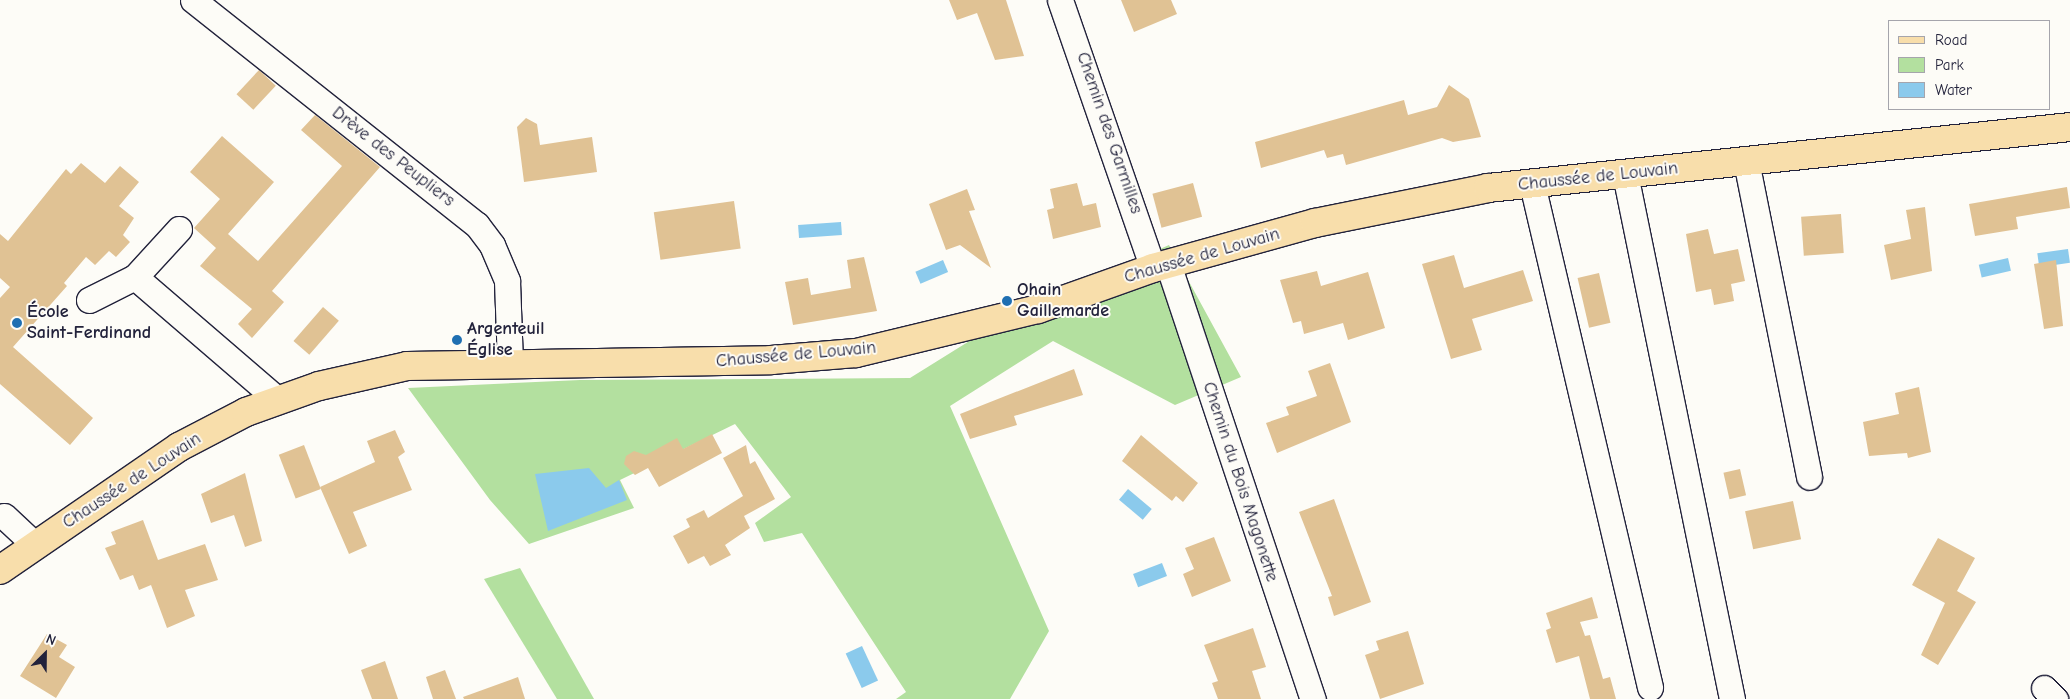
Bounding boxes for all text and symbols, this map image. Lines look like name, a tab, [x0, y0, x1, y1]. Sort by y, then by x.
legend	[1888, 20, 2050, 110]
text: Road	[1935, 31, 1967, 49]
street label: Chemin des Garmilles	[1071, 49, 1147, 217]
text: Park	[1935, 56, 1964, 74]
text: Water	[1935, 81, 1972, 99]
street label: Drève des Peupliers	[327, 102, 459, 212]
street label: Chaussée de Louvain	[1517, 158, 1679, 196]
street label: Chaussée de Louvain	[1122, 223, 1282, 289]
place label: Ohain Gaillemarde	[1017, 280, 1109, 322]
marker: Ohain Gaillemarde	[1001, 295, 1013, 307]
place label: École Saint-Ferdinand	[27, 302, 151, 344]
marker: École Saint-Ferdinand	[11, 317, 23, 329]
place label: Argenteuil Église	[467, 319, 544, 362]
marker: Argenteuil Église	[451, 334, 463, 346]
street label: Chaussée de Louvain	[715, 337, 877, 373]
street label: Chemin du Bois Magonette	[1197, 379, 1283, 585]
street label: Chaussée de Louvain	[59, 428, 205, 534]
north arrow	[20, 629, 70, 679]
text: N	[44, 630, 59, 649]

